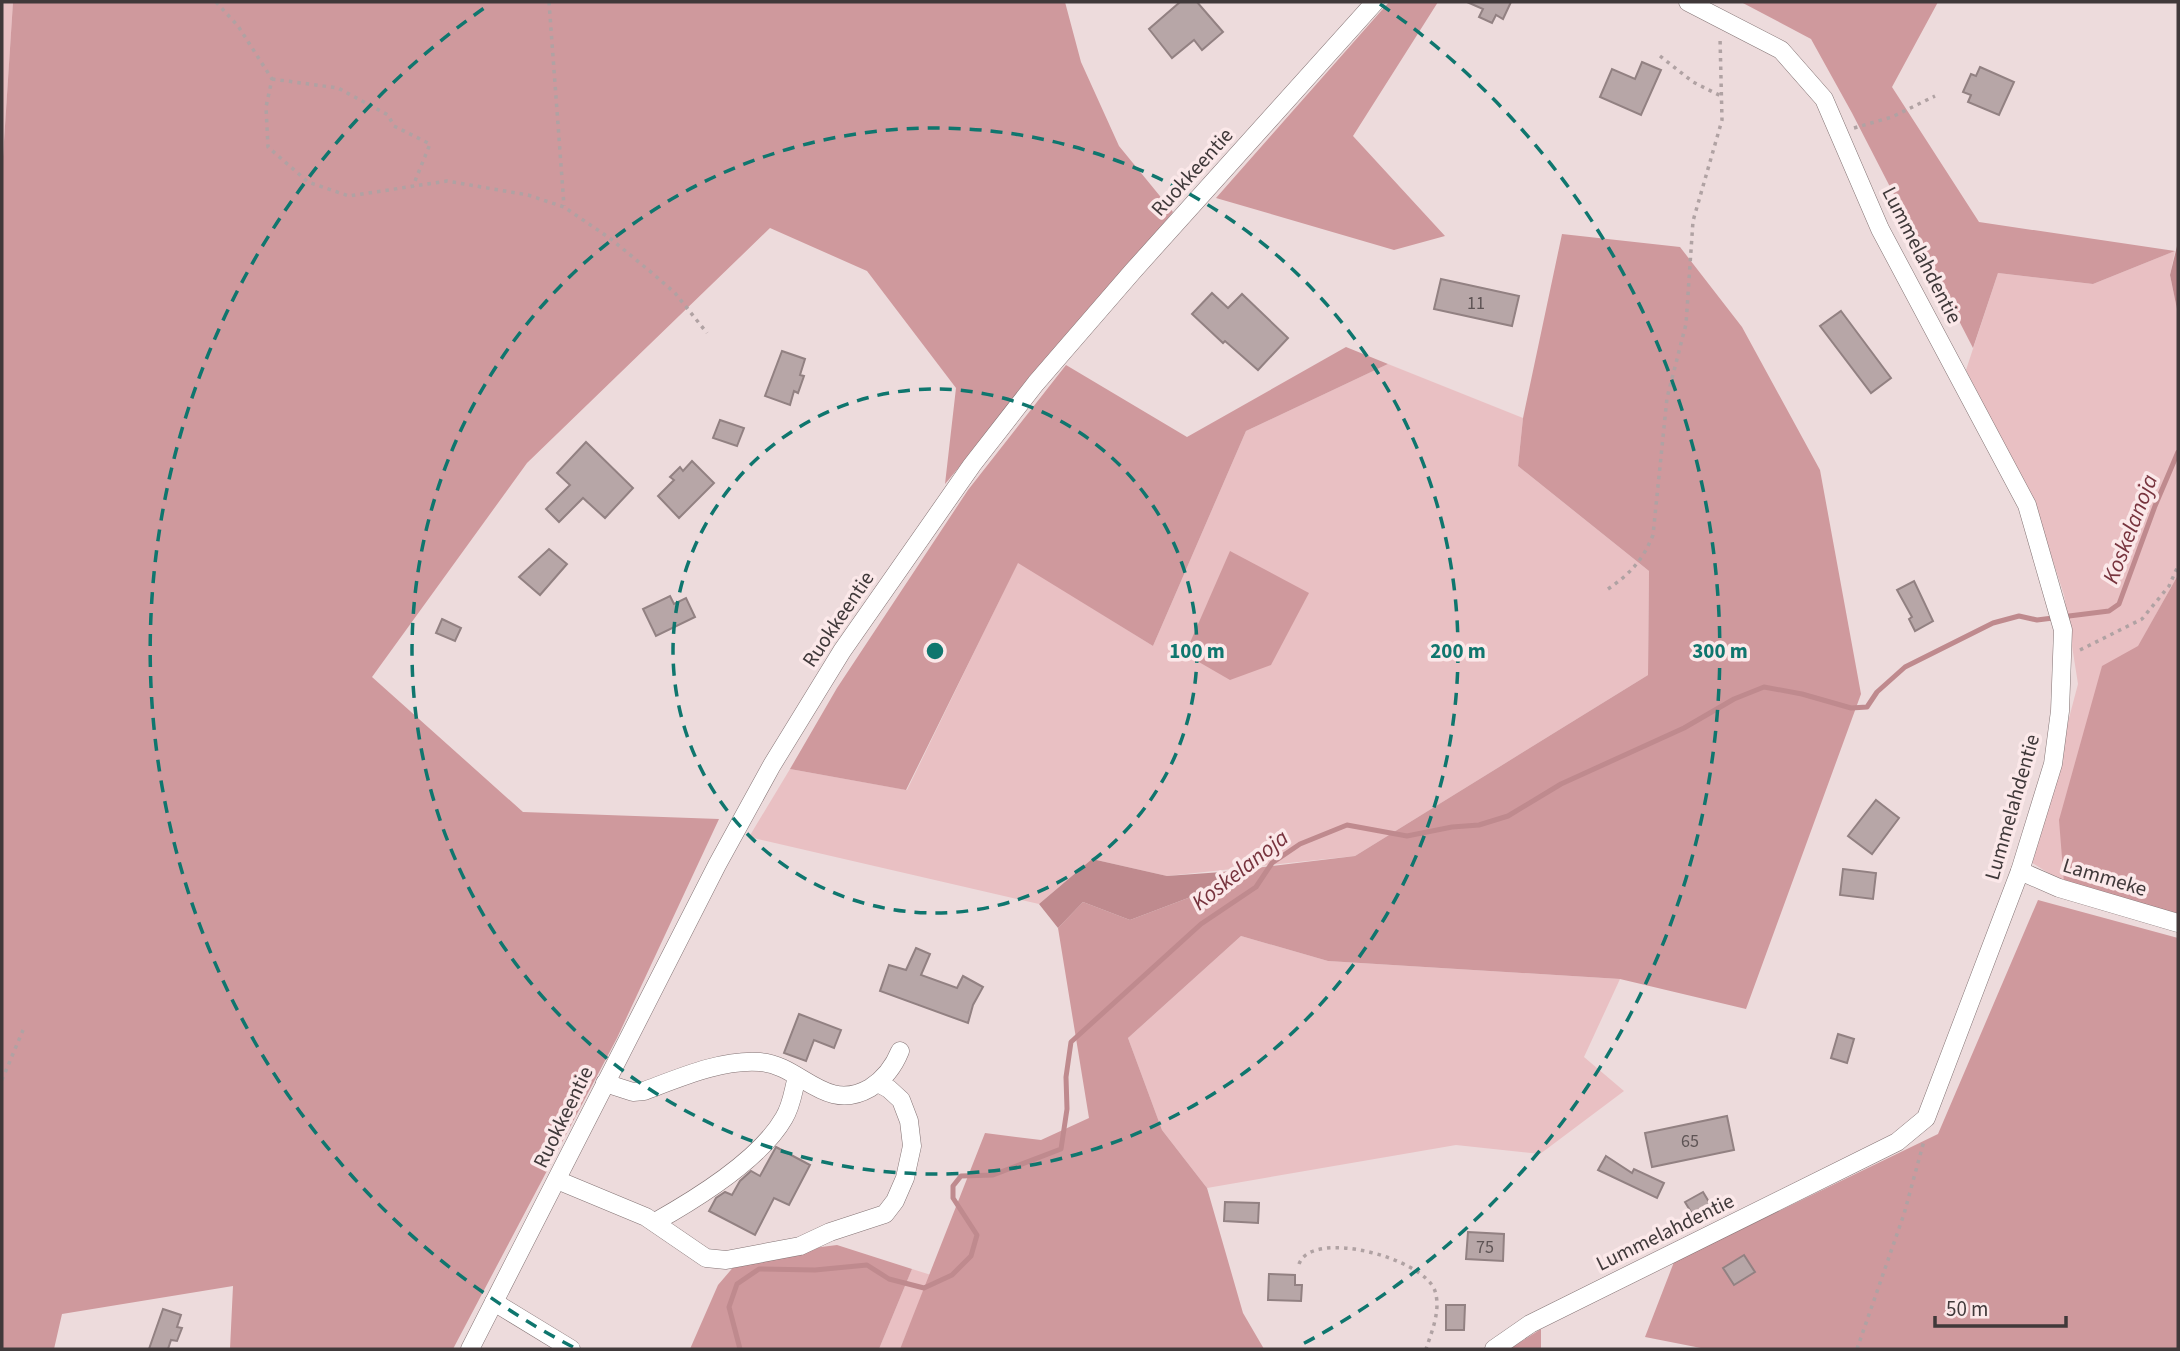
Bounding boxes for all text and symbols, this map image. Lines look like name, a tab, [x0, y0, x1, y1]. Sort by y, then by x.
street label: Ruokkeentie	[1144, 121, 1240, 223]
street label: Lummelahdentie	[1875, 181, 1969, 329]
house number: 11	[1467, 291, 1485, 316]
water label: Koskelanoja	[2094, 469, 2166, 589]
street label: Ruokkeentie	[795, 565, 881, 673]
text: 100 m	[1169, 636, 1225, 666]
text: 200 m	[1430, 636, 1486, 666]
text: 300 m	[1692, 636, 1748, 666]
centre of rings	[923, 639, 947, 663]
street label: Lummelahdentie	[1977, 731, 2047, 883]
water label: Koskelanoja	[1185, 822, 1295, 918]
street label: Lammeke	[2059, 850, 2151, 904]
street label: Ruokkeentie	[525, 1061, 601, 1173]
house number: 65	[1681, 1129, 1699, 1154]
street label: Lummelahdentie	[1591, 1186, 1739, 1278]
house number: 75	[1476, 1235, 1494, 1260]
scale bar	[1935, 1284, 2066, 1328]
text: 50 m	[1946, 1294, 1988, 1324]

